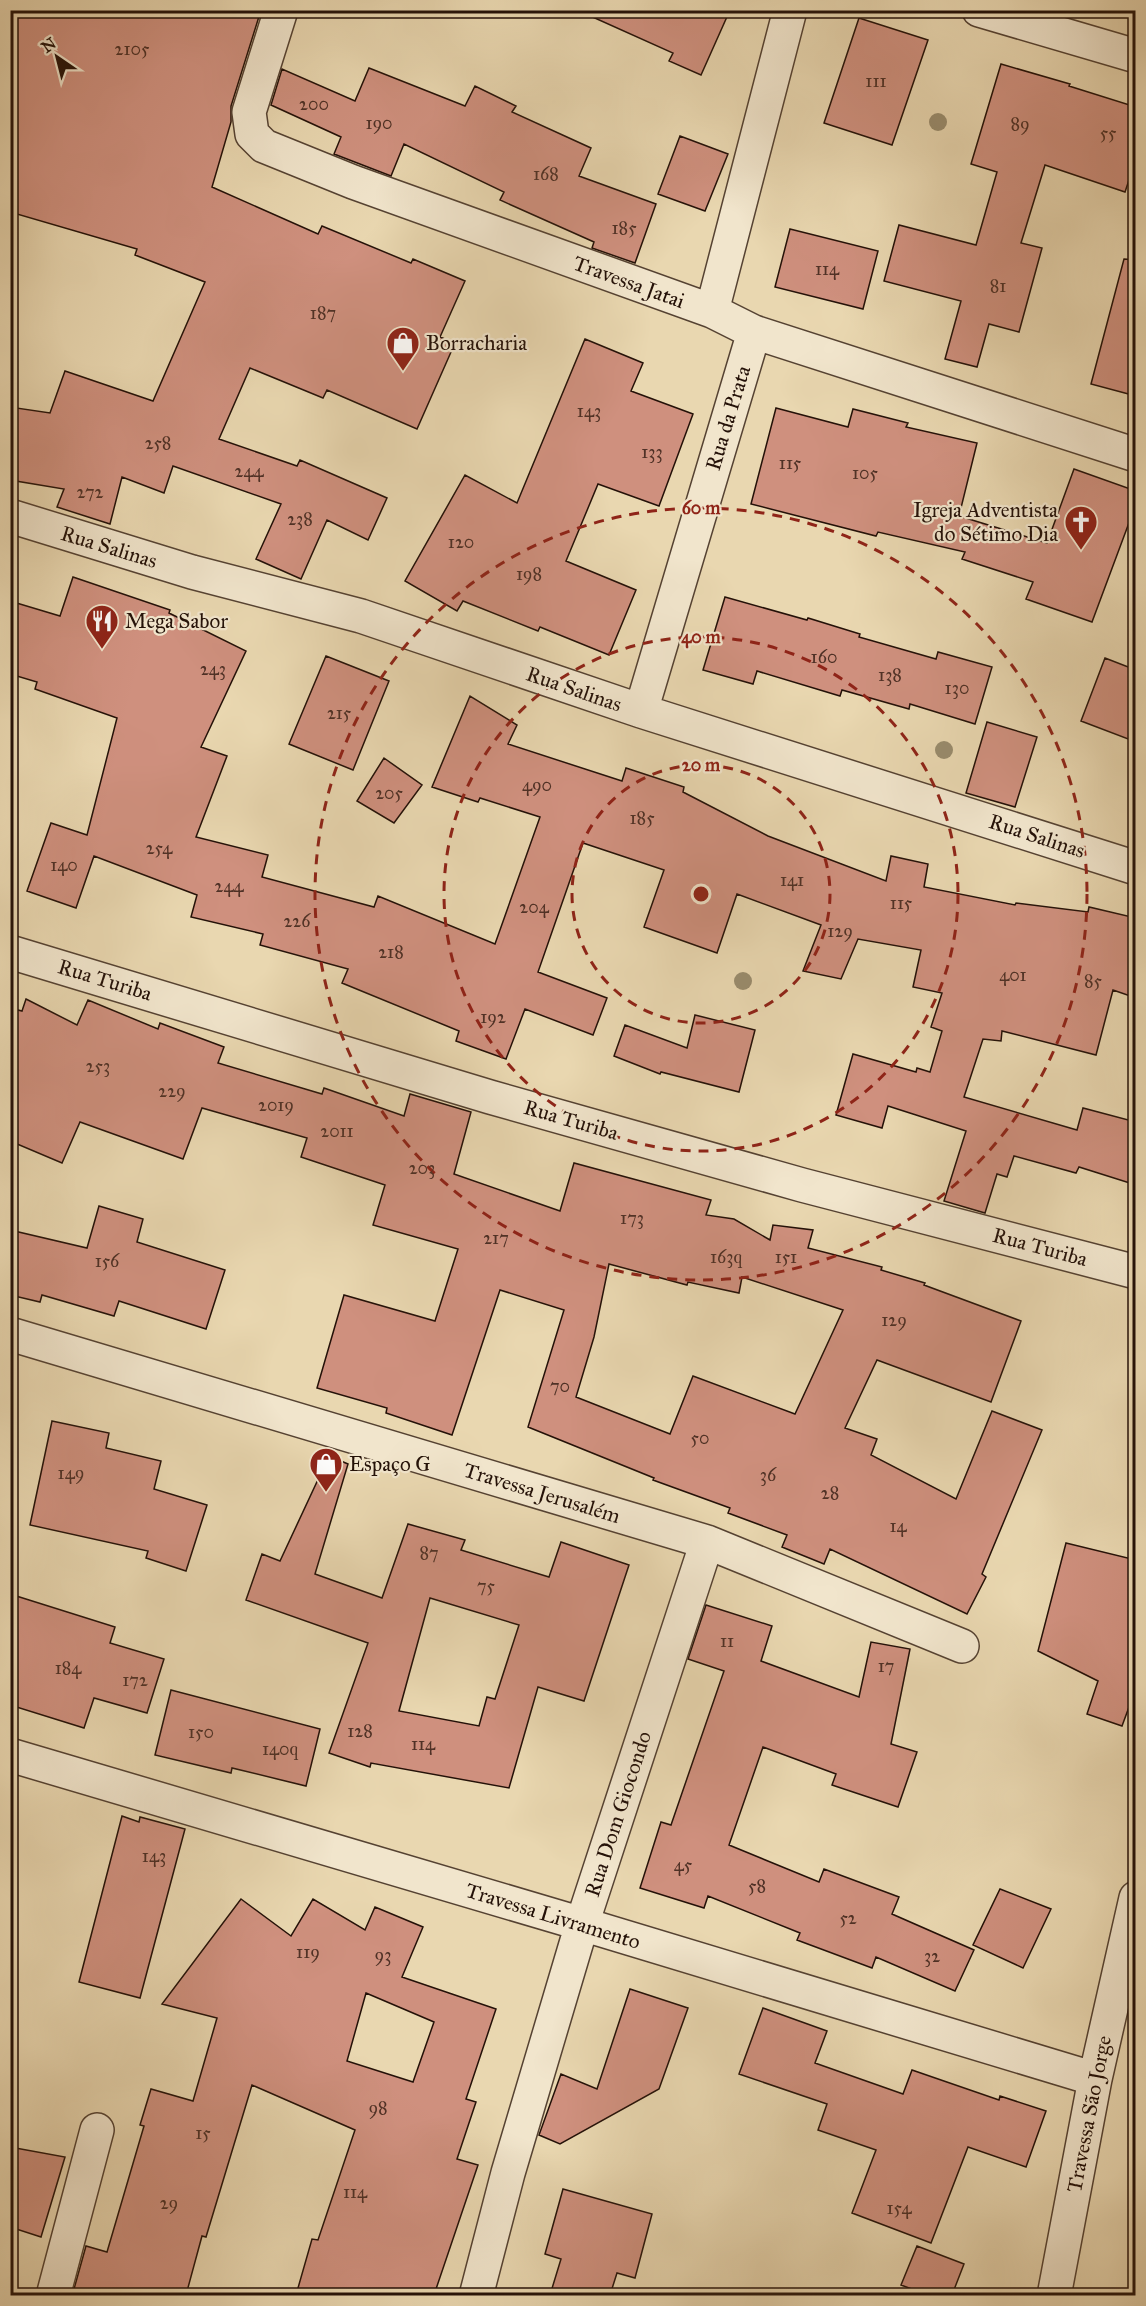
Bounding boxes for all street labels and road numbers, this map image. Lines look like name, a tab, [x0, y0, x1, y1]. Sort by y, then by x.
street label: Travessa Jatai	[570, 250, 688, 314]
street label: Rua da Prata	[700, 362, 756, 473]
street label: Rua Salinas	[58, 520, 160, 574]
street label: Rua Salinas	[523, 661, 625, 717]
street label: Rua Salinas	[986, 808, 1088, 864]
street label: Rua Turiba	[55, 953, 155, 1007]
street label: Rua Turiba	[521, 1094, 621, 1146]
street label: Rua Turiba	[990, 1222, 1090, 1272]
street label: Travessa Jerusalém	[461, 1457, 624, 1529]
street label: Rua Dom Giocondo	[579, 1728, 657, 1900]
street label: Travessa Livramento	[462, 1877, 644, 1955]
street label: Travessa São Jorge	[1061, 2033, 1117, 2195]

